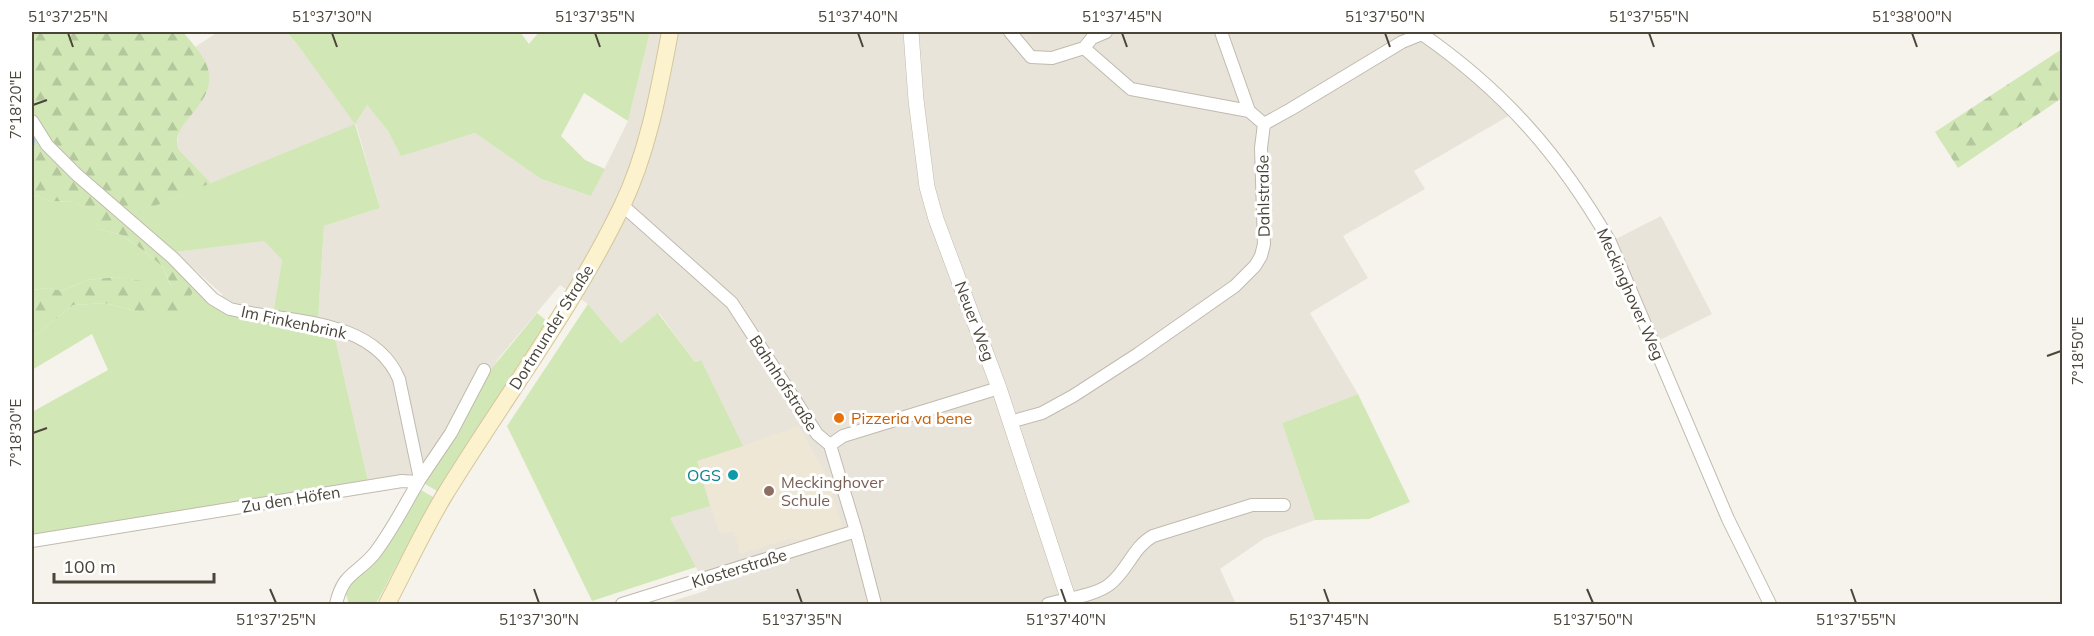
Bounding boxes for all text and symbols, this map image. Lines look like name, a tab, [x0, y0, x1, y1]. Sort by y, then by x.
text: 51°37'25"N	[28, 7, 108, 26]
text: 51°37'30"N	[292, 7, 372, 26]
text: 51°37'35"N	[555, 7, 635, 26]
text: 51°37'40"N	[818, 7, 898, 26]
text: 51°37'45"N	[1082, 7, 1162, 26]
text: 51°37'50"N	[1345, 7, 1425, 26]
text: 51°37'55"N	[1609, 7, 1689, 26]
text: 51°38'00"N	[1872, 7, 1952, 26]
text: 7°18'20"E	[6, 71, 25, 139]
street label: Dahlstraße	[1252, 155, 1274, 237]
street label: Meckinghover Weg	[1593, 225, 1669, 363]
street label: Dortmunder Straße	[504, 261, 598, 393]
street label: Neuer Weg	[951, 278, 999, 364]
street label: Im Finkenbrink	[239, 301, 349, 343]
text: 7°18'50"E	[2068, 317, 2087, 385]
street label: Bahnhofstraße	[745, 331, 823, 435]
text: 7°18'30"E	[6, 399, 25, 467]
place label: Pizzeria va bene	[851, 408, 972, 428]
marker: Pizzeria va bene	[832, 411, 846, 425]
place label: OGS	[687, 465, 721, 485]
marker: OGS	[726, 468, 740, 482]
place label: Meckinghover Schule	[781, 472, 884, 510]
street label: Zu den Höfen	[240, 481, 342, 517]
marker: Meckinghover Schule	[762, 484, 776, 498]
street label: Klosterstraße	[689, 544, 789, 592]
scale bar	[54, 546, 214, 584]
text: 100 m	[63, 555, 116, 578]
text: 51°37'25"N	[236, 610, 316, 629]
text: 51°37'30"N	[499, 610, 579, 629]
text: 51°37'35"N	[762, 610, 842, 629]
text: 51°37'40"N	[1026, 610, 1106, 629]
text: 51°37'45"N	[1289, 610, 1369, 629]
text: 51°37'50"N	[1553, 610, 1633, 629]
text: 51°37'55"N	[1816, 610, 1896, 629]

